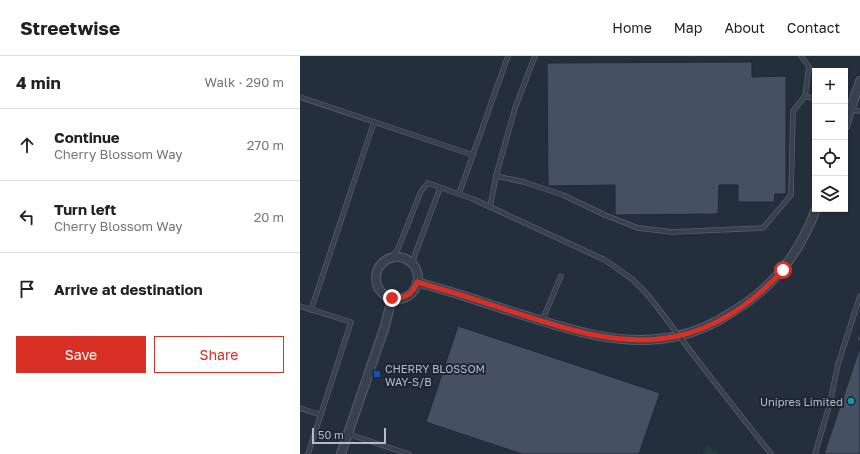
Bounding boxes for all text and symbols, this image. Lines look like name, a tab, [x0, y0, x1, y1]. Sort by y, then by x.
text: Streetwise	[20, 16, 120, 39]
text: Home	[612, 19, 652, 36]
text: Map	[674, 19, 702, 36]
text: About	[724, 19, 765, 36]
text: Contact	[787, 19, 840, 36]
map controls	[812, 68, 848, 212]
button: +	[812, 68, 848, 104]
text: 4 min	[16, 72, 61, 93]
text: Walk · 290 m	[205, 74, 284, 90]
button: −	[812, 104, 848, 140]
text: Continue	[54, 128, 120, 146]
icon: ahead	[16, 134, 38, 156]
text: 270 m	[247, 137, 284, 153]
button: locate	[812, 140, 848, 176]
text: Cherry Blossom Way	[54, 146, 183, 162]
button: layers	[812, 176, 848, 212]
text: Turn left	[54, 200, 116, 218]
icon: left	[16, 206, 38, 228]
text: 20 m	[254, 209, 284, 225]
text: Cherry Blossom Way	[54, 218, 183, 234]
route start	[774, 261, 792, 279]
icon: arrive	[16, 278, 38, 300]
text: Arrive at destination	[54, 280, 203, 298]
route end	[383, 289, 401, 307]
button: Save	[16, 336, 146, 373]
button: Share	[154, 336, 284, 373]
place label: CHERRY BLOSSOM WAY-S/B	[385, 362, 485, 388]
marker: CHERRY BLOSSOM WAY-S/B	[372, 369, 382, 379]
place label: Unipres Limited	[760, 395, 843, 408]
marker: Unipres Limited	[846, 396, 856, 406]
scale bar	[312, 426, 386, 445]
text: 50 m	[318, 428, 344, 441]

